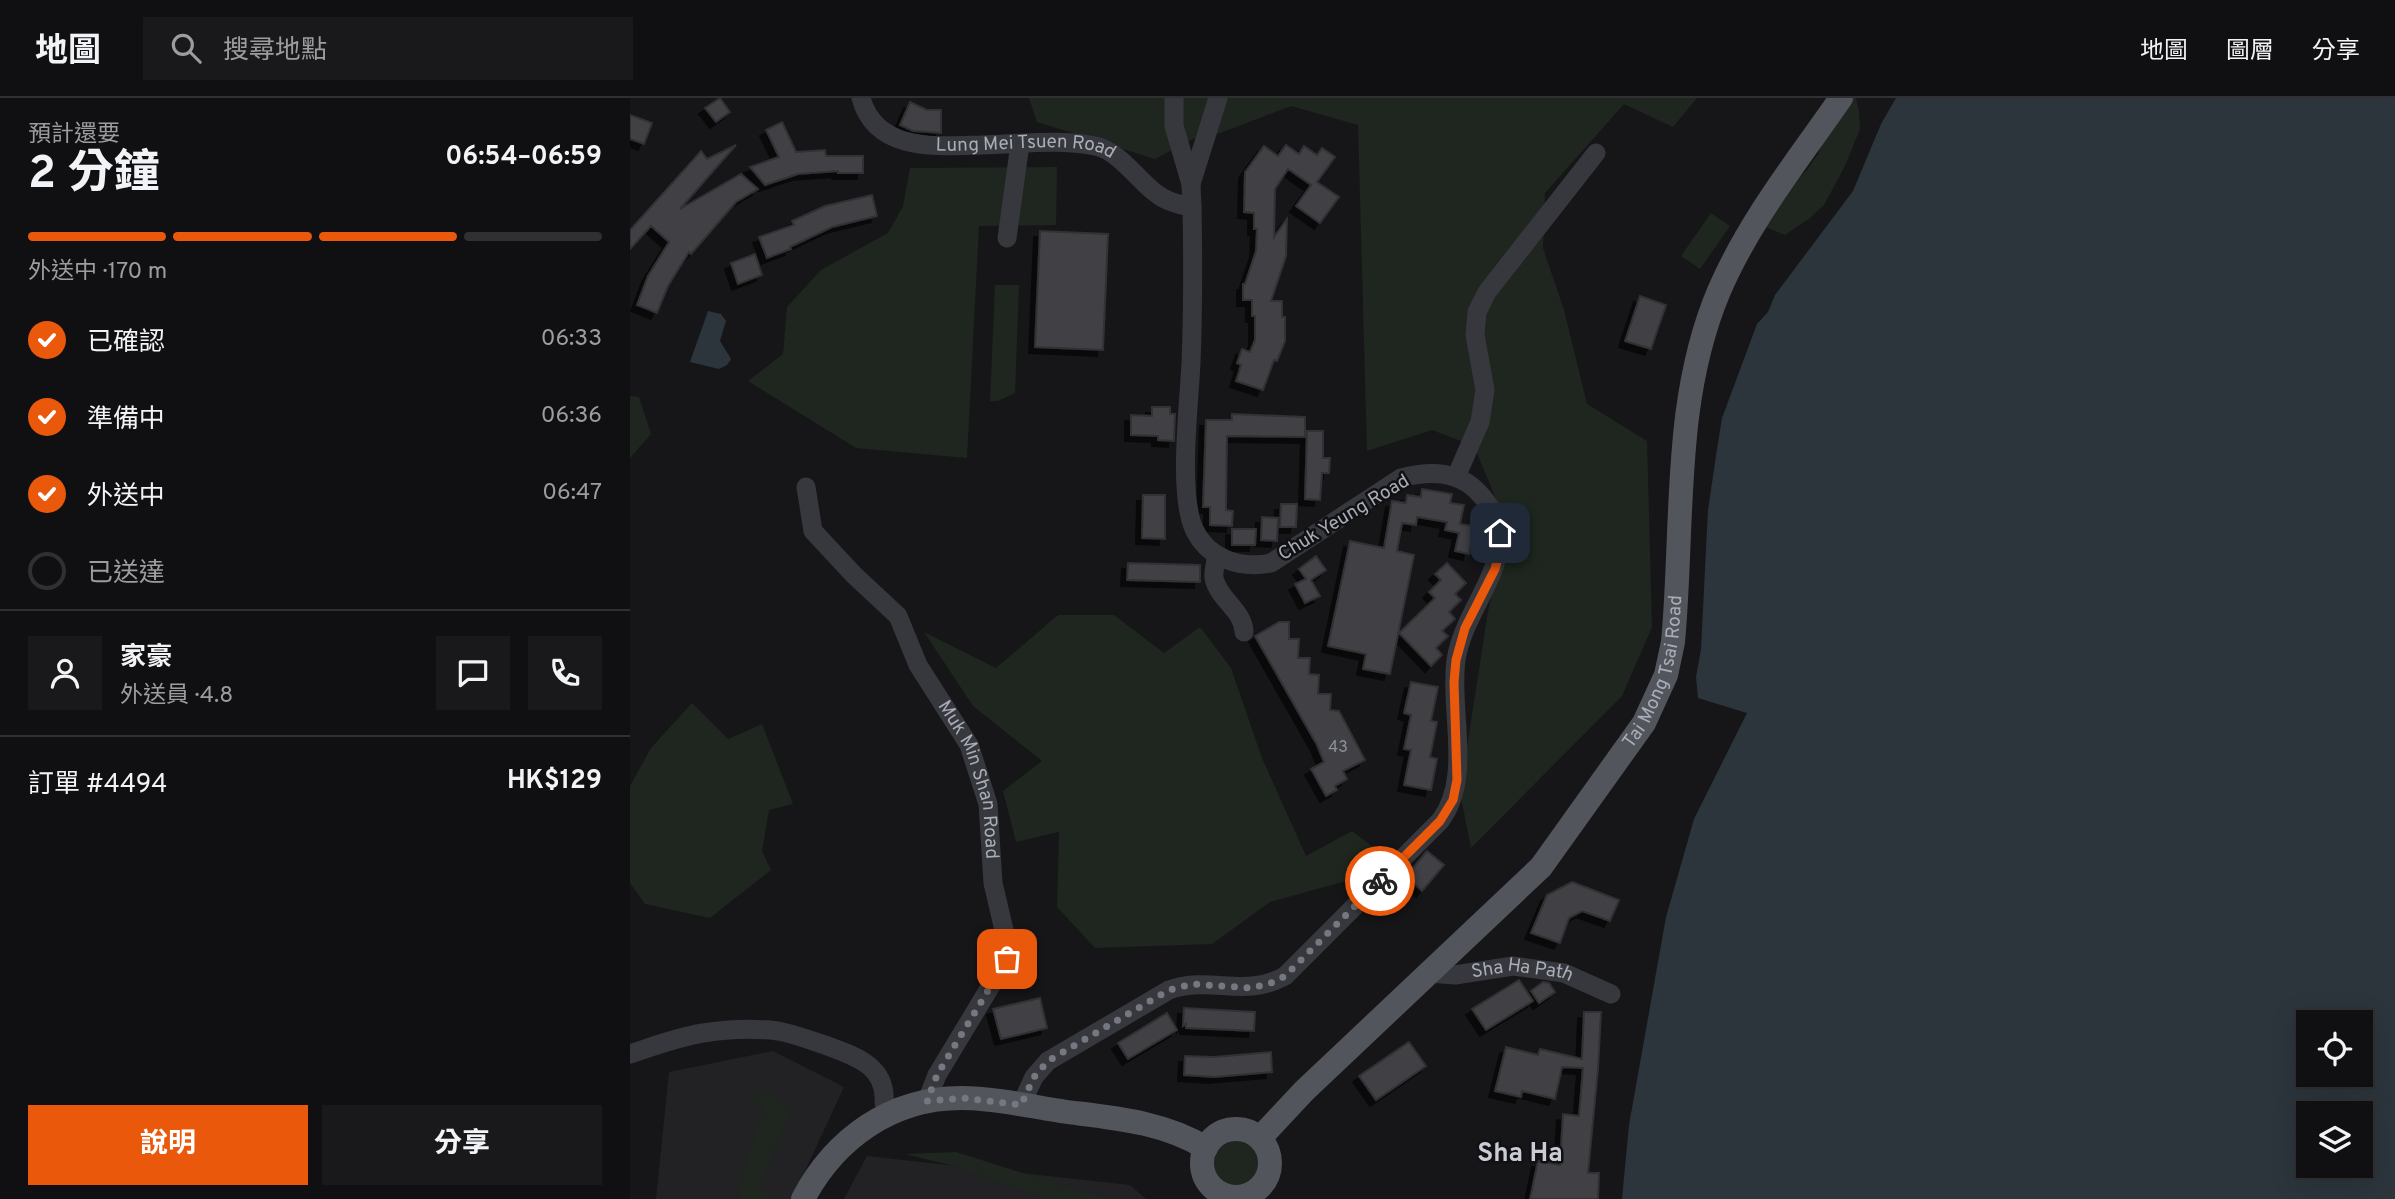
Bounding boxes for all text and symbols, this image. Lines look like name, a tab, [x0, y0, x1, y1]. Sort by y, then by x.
search box	[143, 17, 633, 80]
icon: search	[167, 29, 205, 67]
text: 地圖	[35, 32, 101, 74]
text: 搜尋地點	[223, 35, 327, 68]
text: 地圖	[2140, 37, 2188, 67]
text: 圖層	[2226, 37, 2274, 67]
text: 分享	[2312, 37, 2360, 67]
text: 預計還要	[28, 121, 120, 150]
street label: Lung Mei Tsuen Road	[935, 130, 1120, 165]
text: 06:54–06:59	[445, 141, 602, 174]
text: 2 分鐘	[28, 146, 160, 205]
text: 外送中 · 170 m	[28, 258, 167, 287]
icon: check	[28, 321, 66, 359]
text: 06:33	[541, 325, 602, 354]
text: 已確認	[87, 327, 165, 360]
icon: check	[28, 398, 66, 436]
text: 06:36	[541, 402, 602, 431]
text: 準備中	[87, 404, 165, 437]
street label: Chuk Yeung Road	[1274, 469, 1414, 567]
icon: check	[28, 475, 66, 513]
text: 06:47	[542, 479, 602, 508]
text: 外送中	[87, 481, 165, 514]
pin	[1470, 503, 1530, 563]
icon: home	[1481, 514, 1519, 552]
text: 已送達	[87, 558, 165, 591]
street label: Tai Mong Tsai Road	[1618, 594, 1688, 753]
button: person	[28, 636, 102, 710]
button: chat	[436, 636, 510, 710]
button: phone	[528, 636, 602, 710]
text: 家豪	[120, 642, 172, 675]
text: 外送員 · 4.8	[120, 682, 233, 711]
street label: Muk Min Shan Road	[932, 696, 1003, 860]
house number: 43	[1328, 738, 1348, 758]
text: HK$129	[507, 765, 602, 798]
text: 訂單 #4494	[28, 769, 167, 802]
courier	[1345, 846, 1415, 916]
icon: bike	[1361, 862, 1399, 900]
pin	[977, 929, 1037, 989]
icon: bag	[988, 940, 1026, 978]
street label: Sha Ha Path	[1470, 953, 1577, 988]
map controls	[2296, 1010, 2373, 1178]
button: locate	[2296, 1010, 2373, 1087]
button: layers	[2296, 1101, 2373, 1178]
button: 說明	[28, 1105, 308, 1185]
button: 分享	[322, 1105, 602, 1185]
district label: Sha Ha	[1477, 1138, 1563, 1171]

